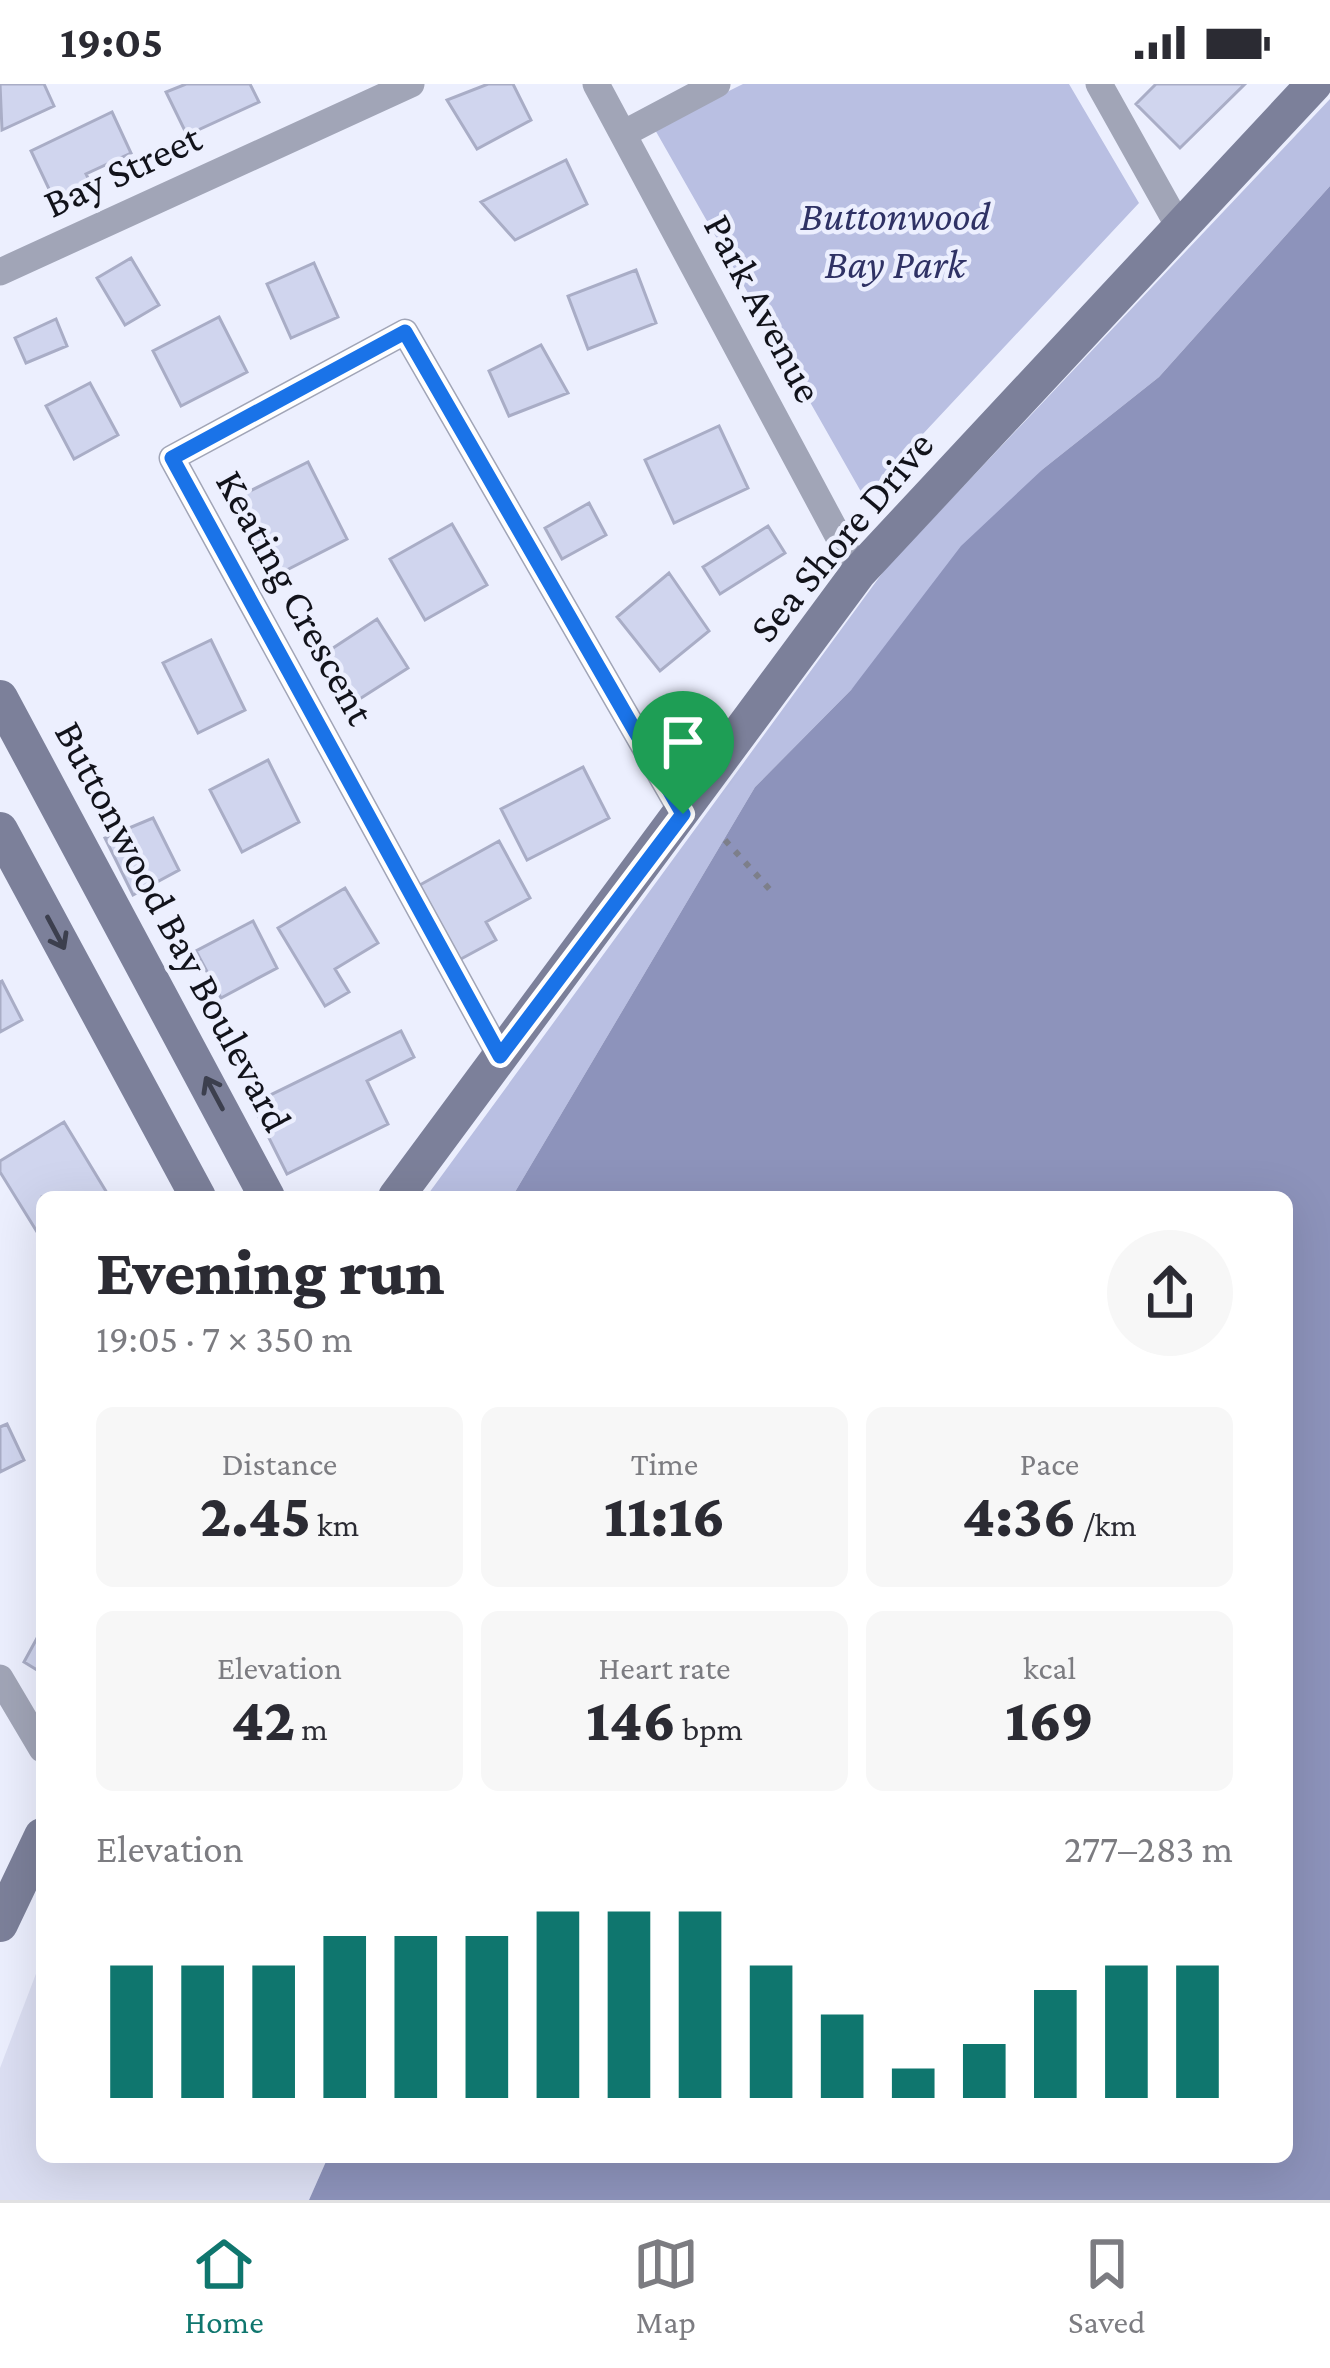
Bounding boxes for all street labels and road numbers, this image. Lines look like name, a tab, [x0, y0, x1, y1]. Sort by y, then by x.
street label: Bay Street	[36, 113, 209, 227]
street label: Park Avenue	[695, 206, 833, 410]
street label: Sea Shore Drive	[739, 421, 943, 651]
street label: Keating Crescent	[207, 462, 386, 733]
street label: Buttonwood Bay Boulevard	[46, 713, 302, 1139]

